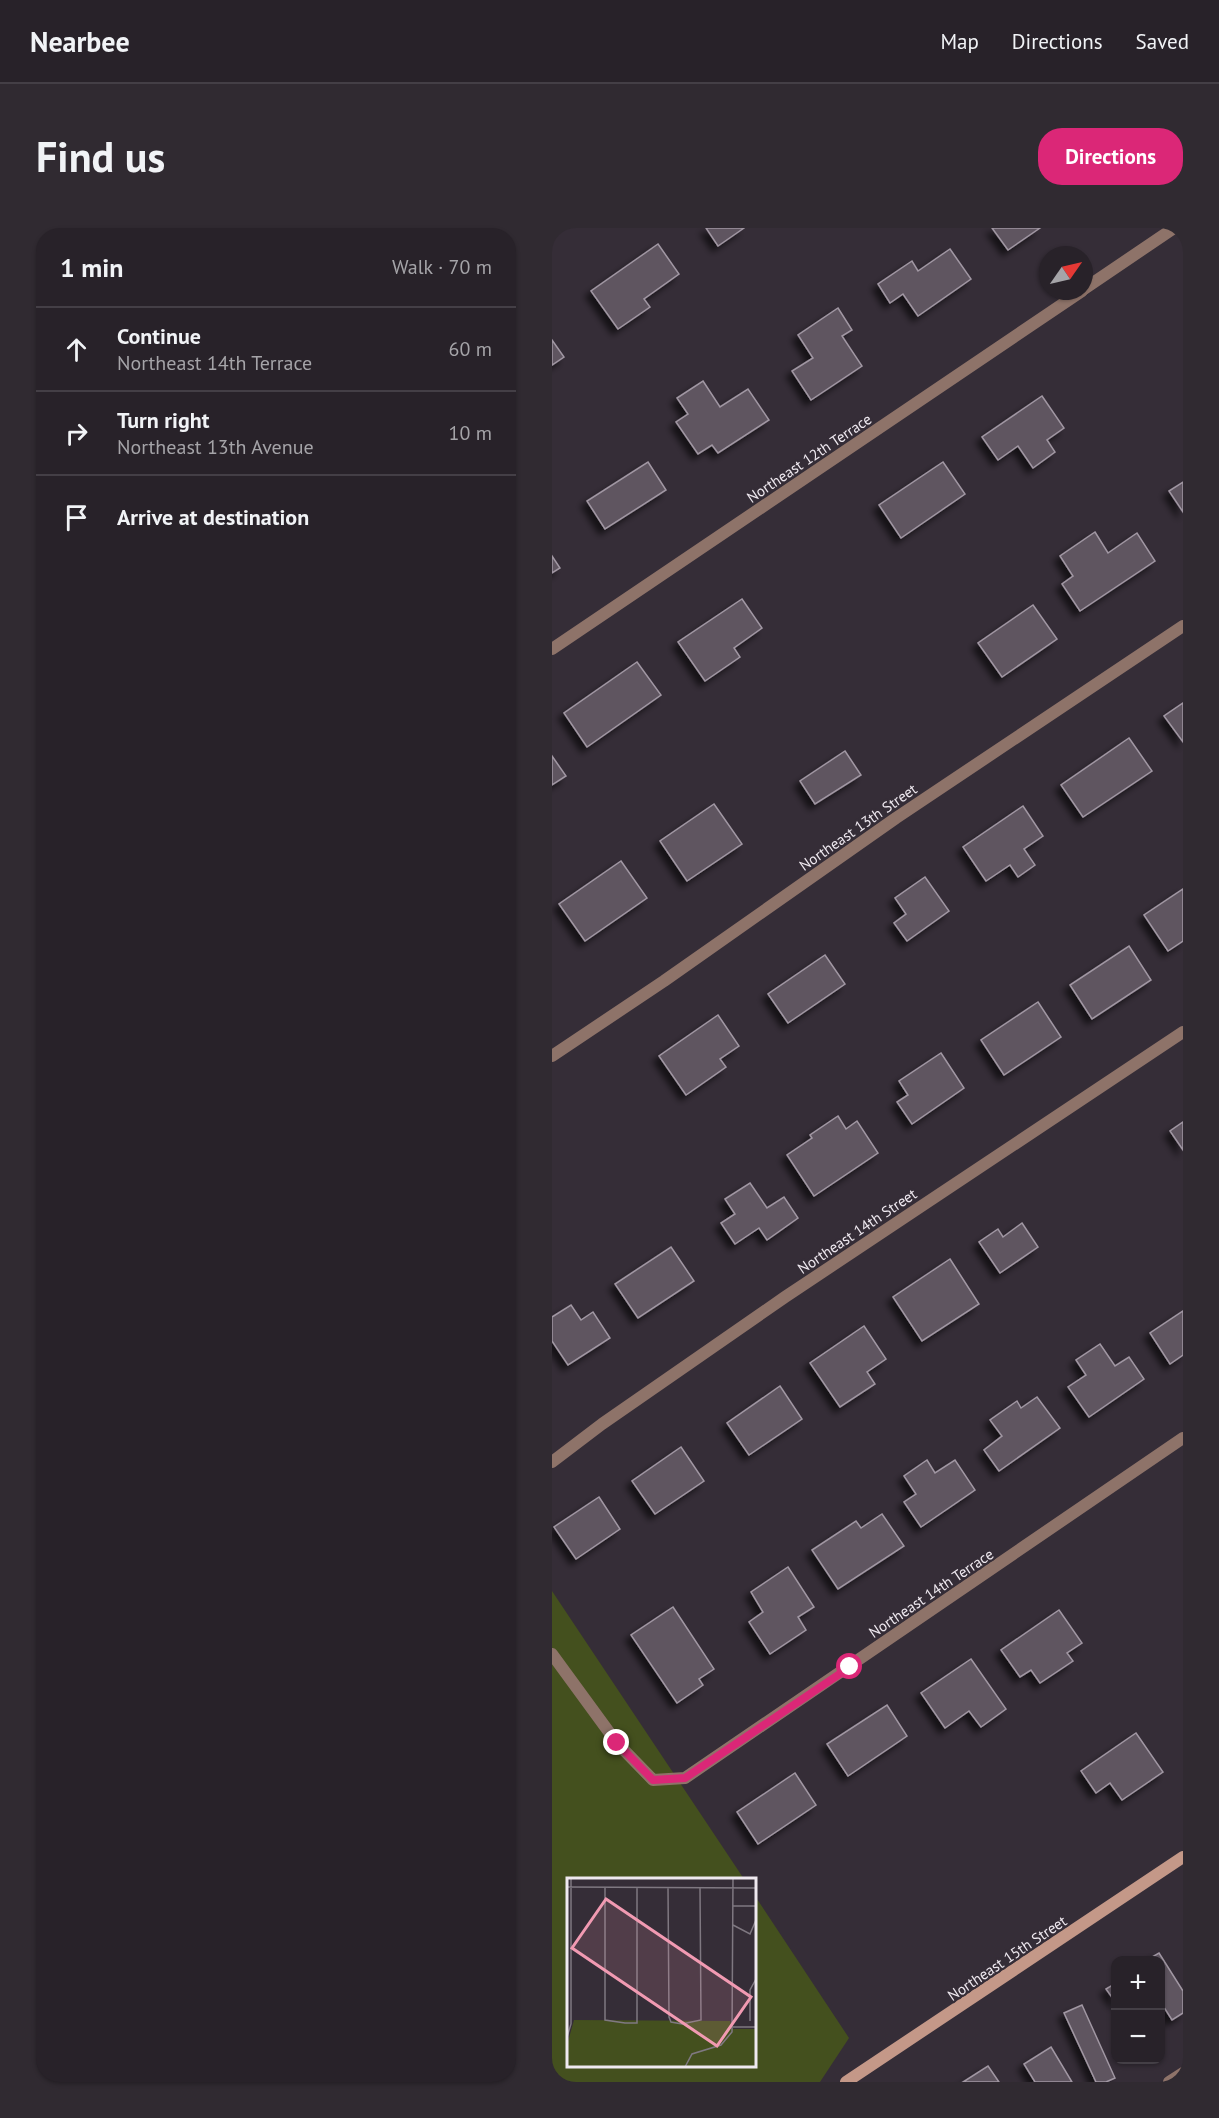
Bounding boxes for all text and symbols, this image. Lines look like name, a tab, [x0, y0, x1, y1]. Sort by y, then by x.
text: Nearbee	[30, 23, 130, 60]
text: Map	[940, 28, 979, 55]
text: Directions	[1012, 28, 1103, 55]
text: Saved	[1136, 28, 1189, 55]
button: Directions	[1038, 128, 1183, 185]
text: Find us	[36, 129, 165, 184]
north arrow	[1039, 246, 1093, 300]
text: 1 min	[60, 251, 123, 284]
text: Walk · 70 m	[392, 254, 492, 280]
text: Continue	[117, 322, 201, 350]
icon: ahead	[60, 333, 93, 366]
text: 60 m	[449, 336, 492, 362]
text: Northeast 14th Terrace	[117, 350, 312, 376]
text: Turn right	[117, 406, 209, 434]
street label: Northeast 12th Terrace	[743, 409, 875, 507]
icon: right	[60, 417, 93, 450]
text: 10 m	[449, 420, 492, 446]
text: Northeast 13th Avenue	[117, 434, 314, 460]
icon: arrive	[60, 501, 93, 534]
text: Arrive at destination	[117, 503, 309, 531]
street label: Northeast 13th Street	[795, 779, 921, 875]
street label: Northeast 14th Street	[794, 1184, 920, 1278]
street label: Northeast 14th Terrace	[865, 1544, 997, 1642]
route start	[836, 1653, 862, 1679]
route end	[603, 1729, 629, 1755]
inset map	[567, 1878, 756, 2067]
street label: Northeast 15th Street	[944, 1911, 1070, 2005]
map controls	[1111, 1956, 1165, 2064]
button: +	[1111, 1956, 1165, 2010]
button: −	[1111, 2010, 1165, 2064]

